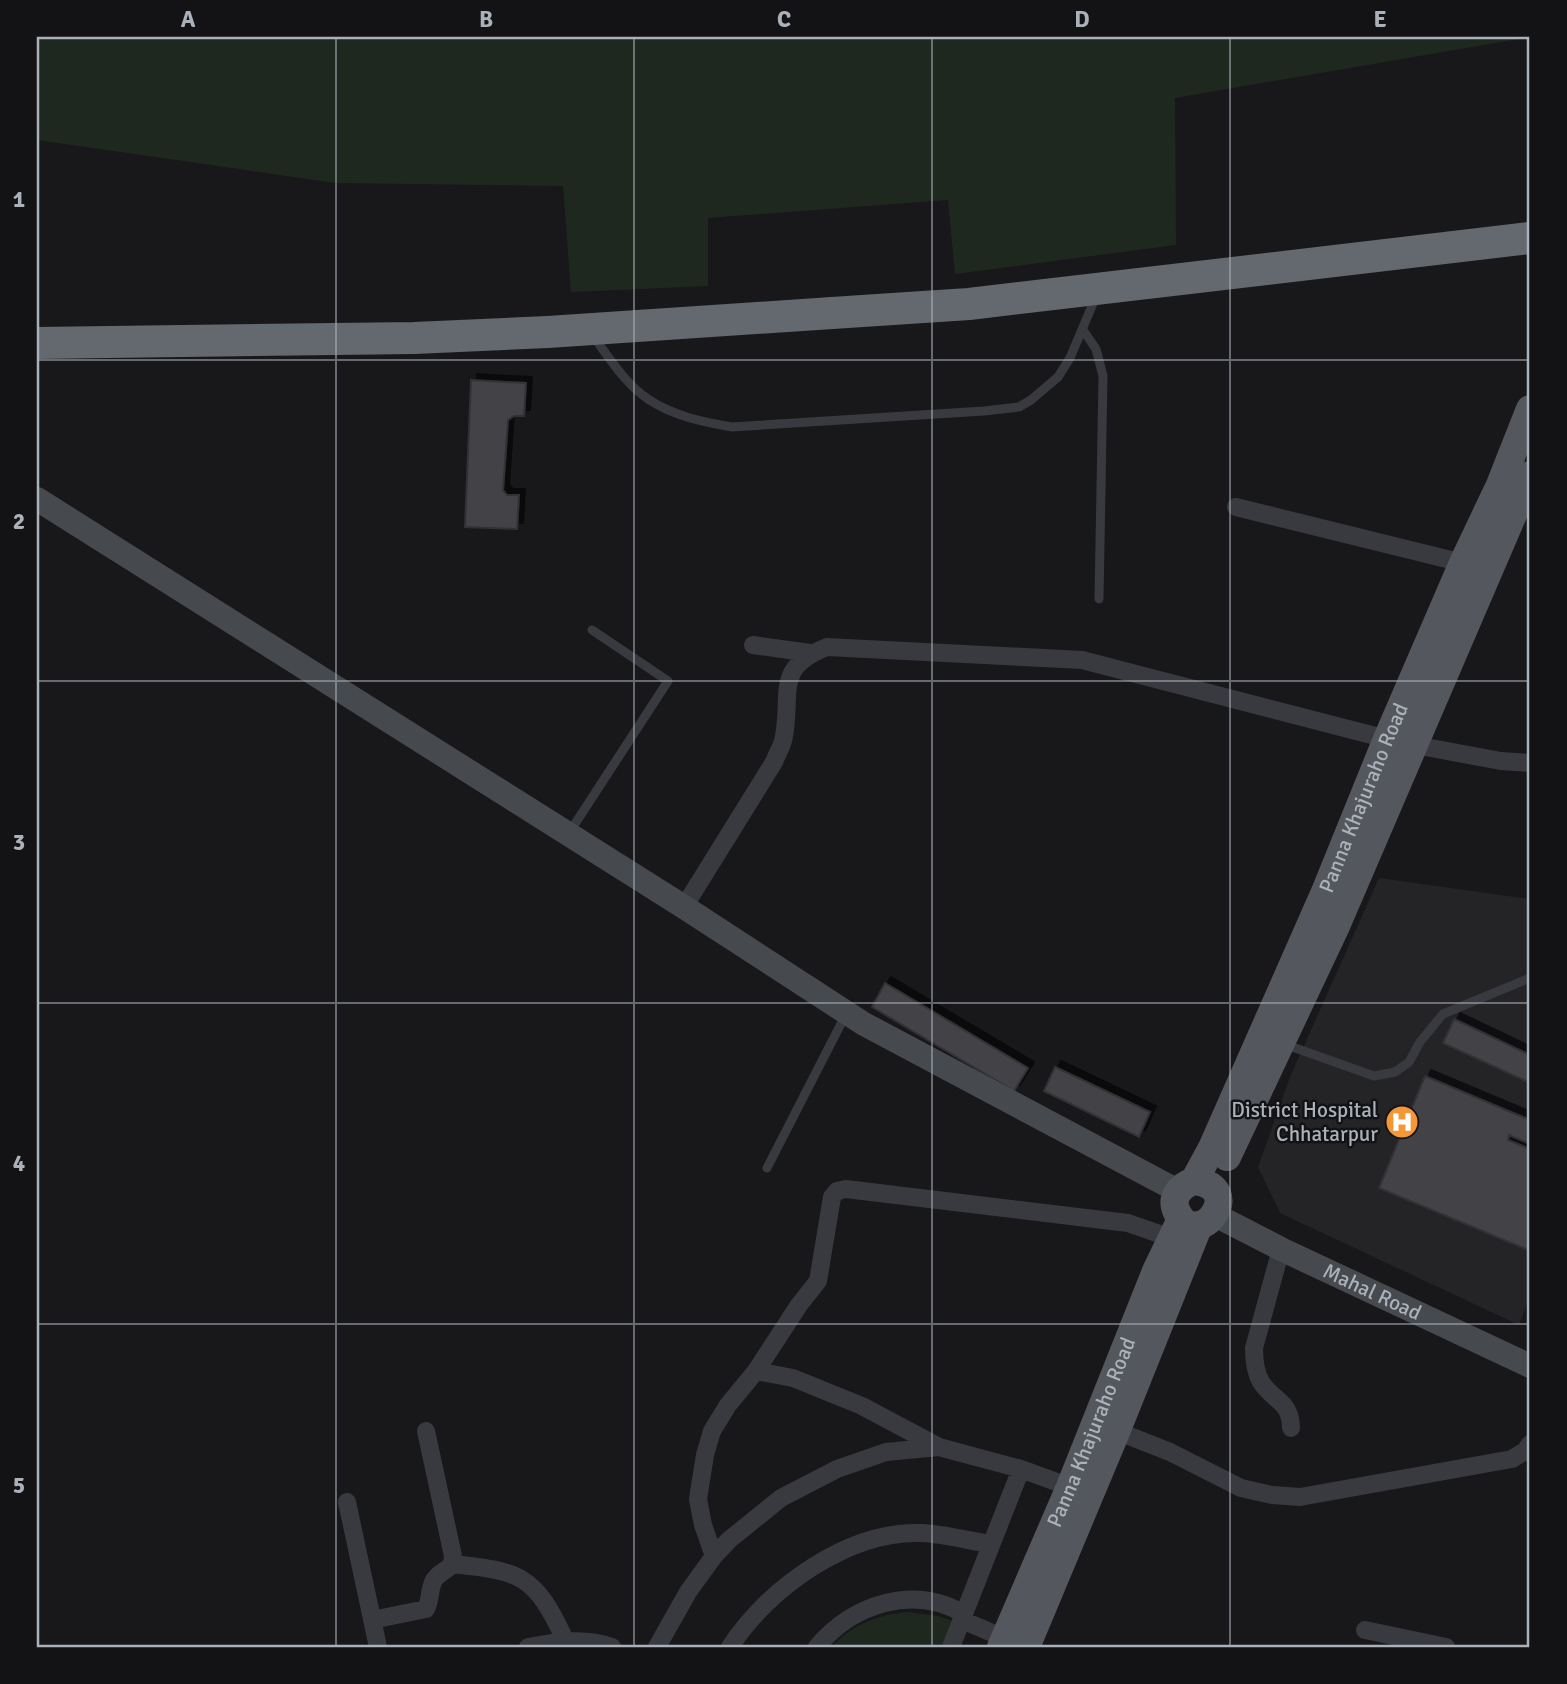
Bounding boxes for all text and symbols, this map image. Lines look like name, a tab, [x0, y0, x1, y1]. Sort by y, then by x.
text: A	[181, 5, 196, 34]
text: B	[479, 5, 493, 34]
text: C	[777, 5, 791, 34]
text: D	[1074, 5, 1090, 34]
text: E	[1373, 5, 1387, 34]
text: 1	[13, 185, 25, 214]
text: 2	[13, 507, 25, 536]
street label: Panna Khajuraho Road	[1313, 699, 1414, 896]
text: 3	[13, 828, 25, 857]
place label: District Hospital Chhatarpur	[1231, 1097, 1378, 1147]
hospital icon: District Hospital Chhatarpur	[1383, 1103, 1421, 1141]
text: 4	[13, 1149, 25, 1178]
street label: Mahal Road	[1319, 1258, 1425, 1326]
street label: Panna Khajuraho Road	[1041, 1334, 1141, 1531]
text: 5	[13, 1471, 25, 1500]

